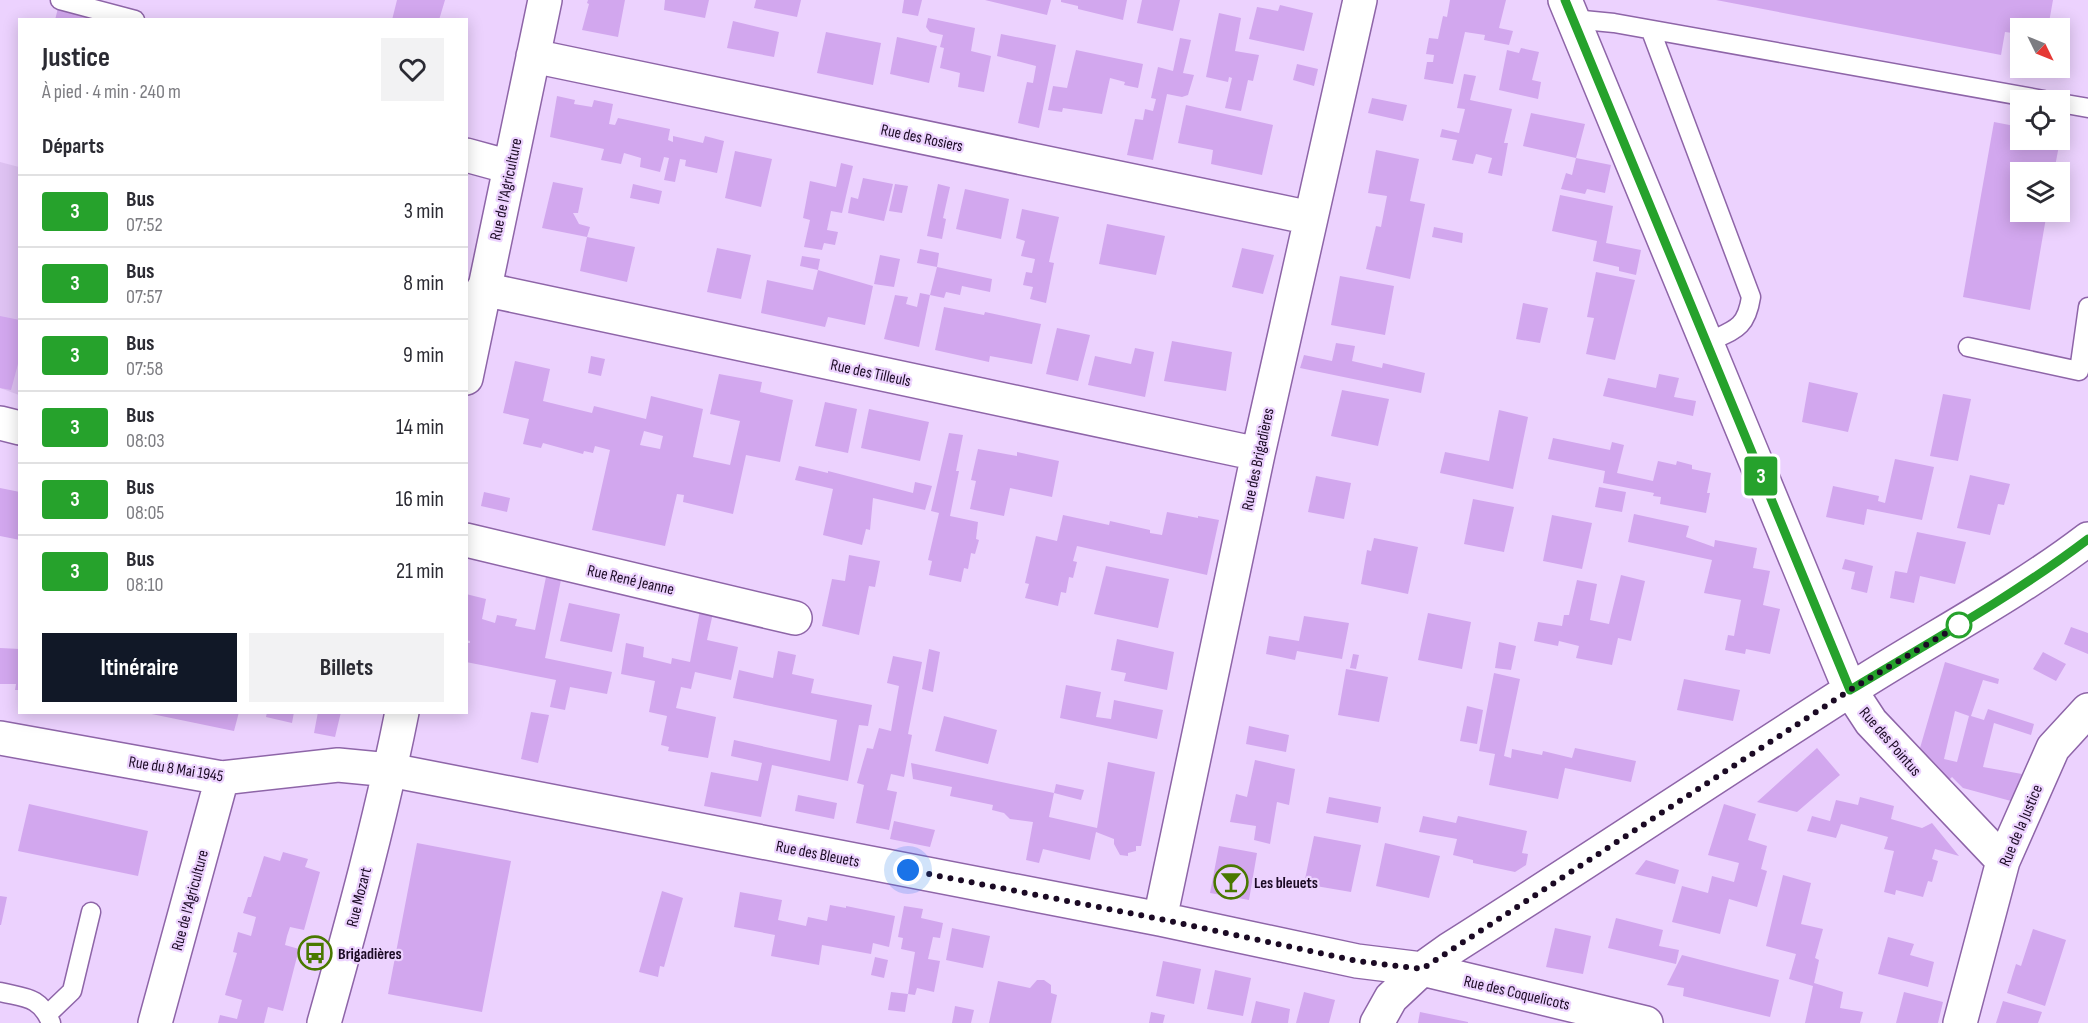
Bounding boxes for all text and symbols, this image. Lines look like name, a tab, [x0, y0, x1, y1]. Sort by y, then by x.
north arrow	[2010, 18, 2070, 78]
map controls	[2010, 18, 2070, 222]
button: heart	[381, 38, 444, 101]
text: Justice	[42, 41, 110, 74]
text: À pied · 4 min · 240 m	[42, 80, 181, 104]
button: locate	[2010, 90, 2070, 150]
street label: Rue des Rosiers	[879, 120, 965, 156]
text: Départs	[42, 133, 104, 160]
street label: Rue de l'Agriculture	[486, 137, 527, 242]
button: layers	[2010, 162, 2070, 222]
text: Bus	[126, 186, 155, 213]
text: 3 min	[404, 198, 444, 225]
text: 3	[70, 199, 80, 224]
text: 07:52	[126, 213, 163, 237]
text: Bus	[126, 258, 155, 285]
text: 8 min	[403, 270, 444, 297]
text: 3	[70, 271, 80, 296]
text: 07:57	[126, 285, 162, 309]
text: Bus	[126, 330, 155, 357]
text: 9 min	[403, 342, 444, 369]
text: 3	[70, 343, 80, 368]
street label: Rue des Tilleuls	[829, 356, 913, 391]
text: 07:58	[126, 357, 163, 381]
text: Bus	[126, 402, 155, 429]
street label: Rue des Brigadières	[1238, 406, 1279, 512]
text: 14 min	[396, 414, 444, 441]
text: 3	[70, 415, 80, 440]
text: 08:03	[126, 429, 165, 453]
line badge: 3	[1742, 456, 1780, 496]
text: 3	[1756, 464, 1766, 489]
text: Bus	[126, 474, 155, 501]
text: 16 min	[396, 486, 444, 513]
text: 3	[70, 487, 80, 512]
text: 08:05	[126, 501, 164, 525]
text: Bus	[126, 546, 155, 573]
text: 21 min	[396, 558, 444, 585]
text: 3	[70, 559, 80, 584]
street label: Rue René Jeanne	[585, 561, 676, 600]
text: 08:10	[126, 573, 163, 597]
unlabelled marker	[1946, 612, 1972, 638]
button: Itinéraire	[42, 633, 237, 702]
button: Billets	[249, 633, 444, 702]
street label: Rue des Pointus	[1855, 704, 1925, 781]
street label: Rue du 8 Mai 1945	[127, 753, 224, 786]
street label: Rue de la Justice	[1996, 782, 2047, 869]
street label: Rue des Bleuets	[774, 837, 861, 872]
street label: Rue de l'Agriculture	[168, 848, 213, 953]
your location	[893, 855, 923, 885]
bar icon: Les bleuets	[1213, 864, 1249, 900]
street label: Rue Mozart	[343, 866, 376, 929]
place label: Les bleuets	[1254, 874, 1318, 893]
bus stop icon: Brigadières	[297, 935, 333, 971]
place label: Brigadières	[338, 945, 402, 964]
street label: Rue des Coquelicots	[1462, 972, 1572, 1015]

